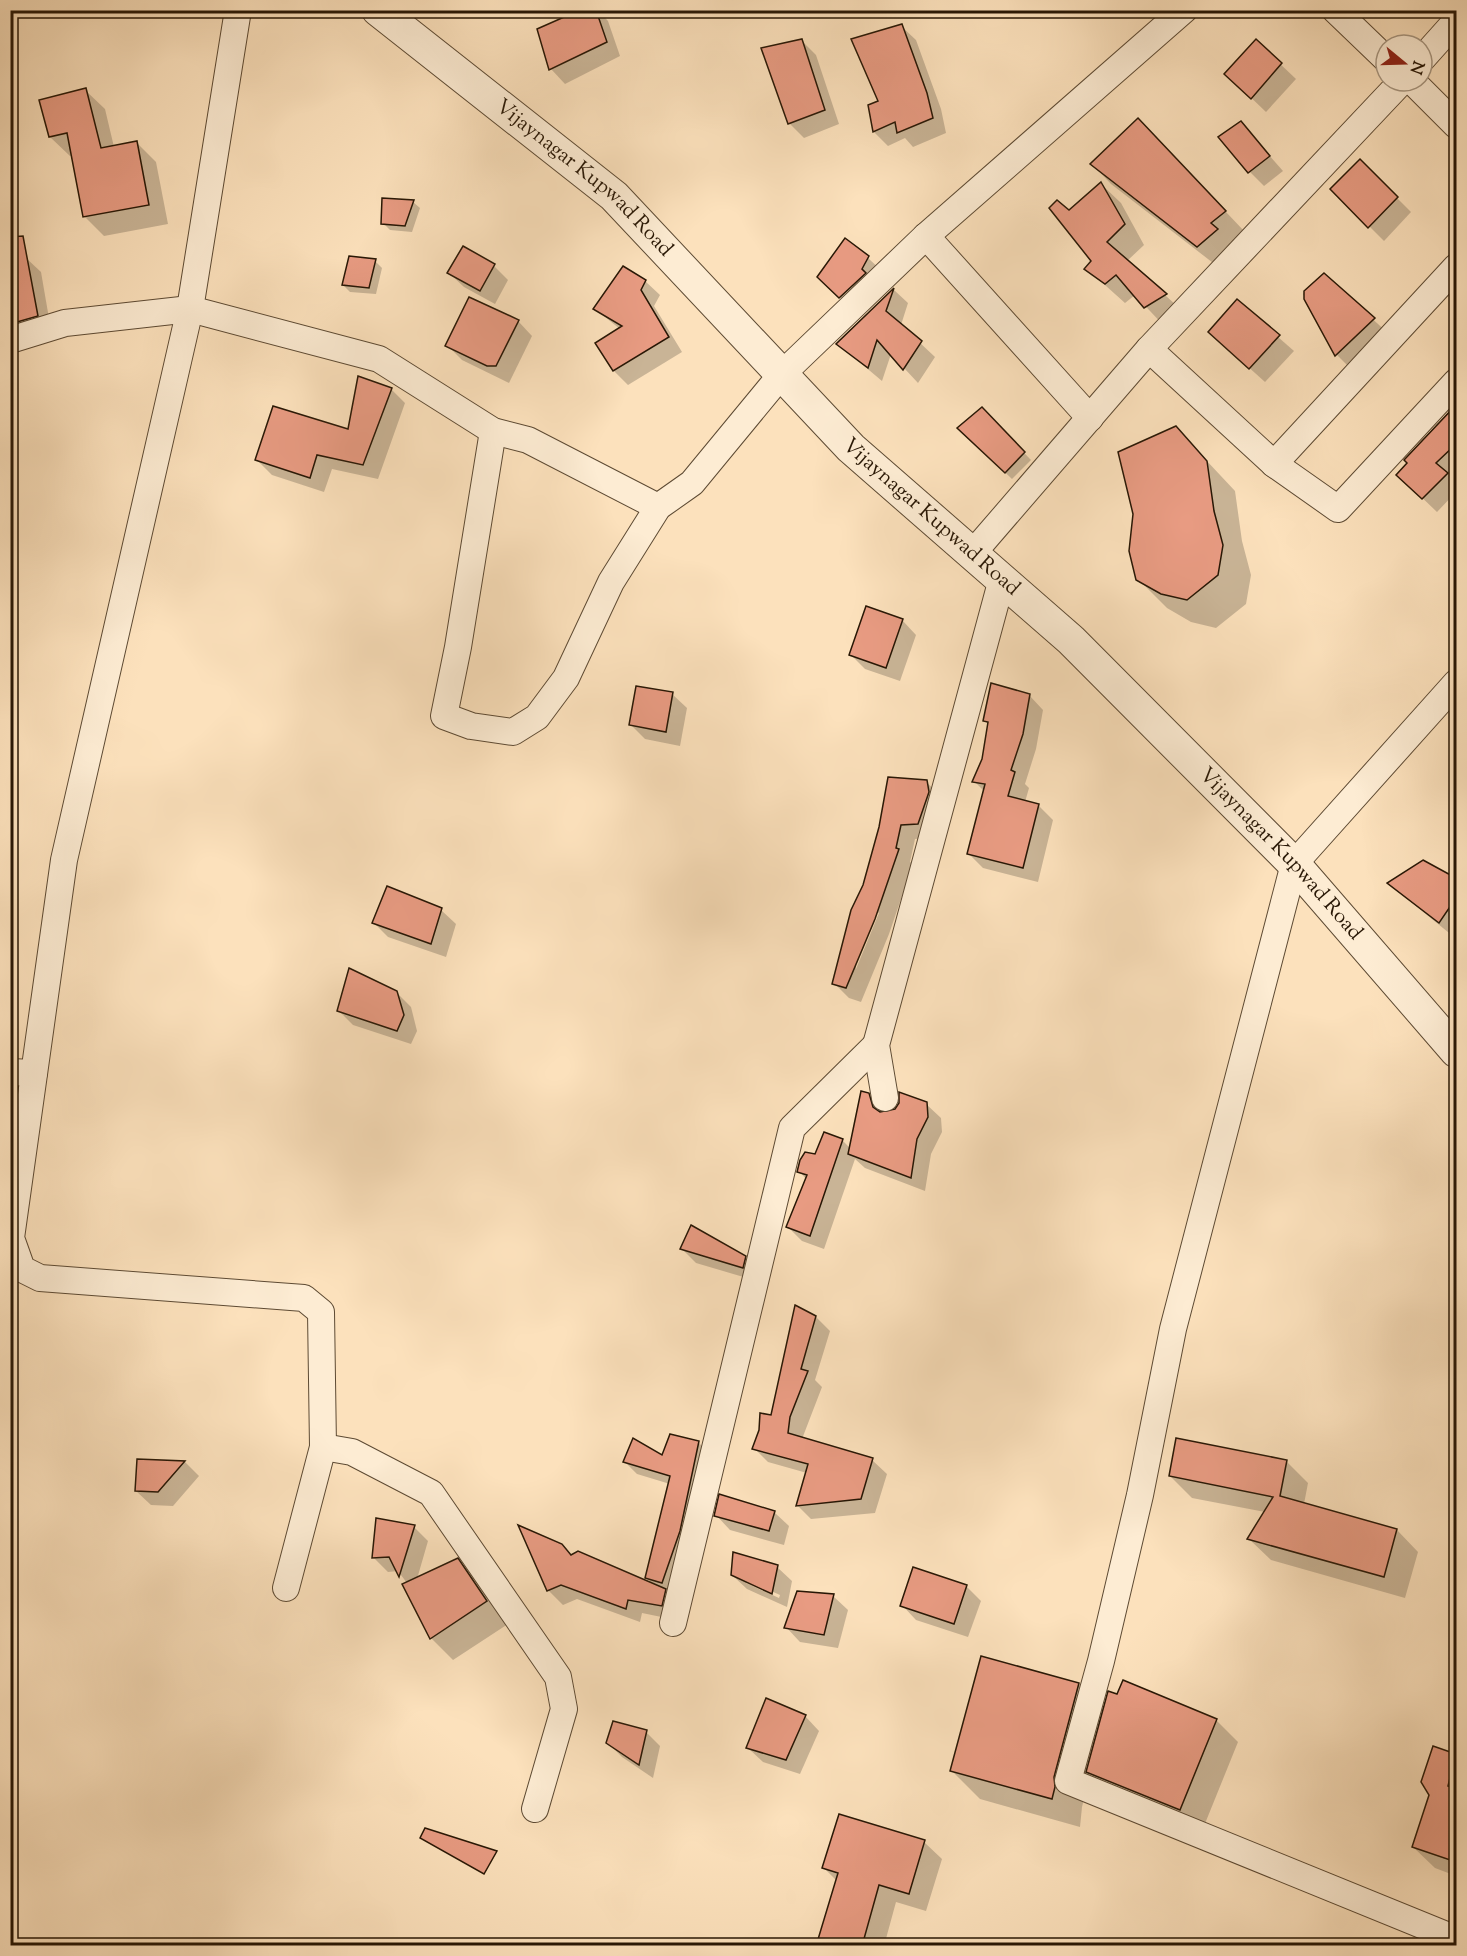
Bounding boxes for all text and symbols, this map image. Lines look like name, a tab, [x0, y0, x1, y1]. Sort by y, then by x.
north arrow	[1374, 33, 1434, 93]
text: N	[1403, 57, 1429, 77]
street label: Vijaynagar Kupwad Road	[488, 92, 679, 264]
street label: Vijaynagar Kupwad Road	[834, 432, 1026, 604]
street label: Vijaynagar Kupwad Road	[1191, 761, 1369, 947]

